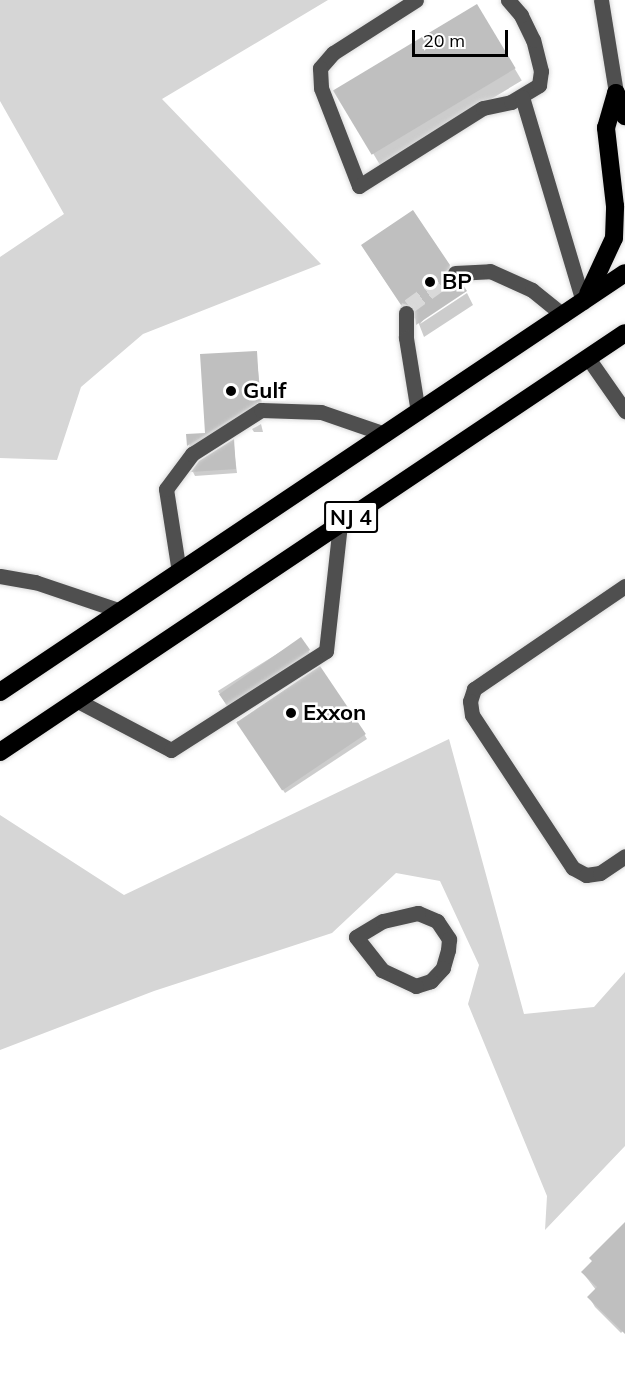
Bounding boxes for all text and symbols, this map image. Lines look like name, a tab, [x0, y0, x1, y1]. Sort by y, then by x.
scale bar	[415, 18, 511, 56]
text: 20 m	[423, 29, 465, 52]
place label: BP	[442, 269, 472, 295]
marker: BP	[423, 275, 437, 289]
place label: Gulf	[243, 378, 286, 404]
marker: Gulf	[224, 384, 238, 398]
road number: NJ 4	[324, 499, 378, 535]
place label: Exxon	[303, 700, 366, 726]
marker: Exxon	[284, 706, 298, 720]

